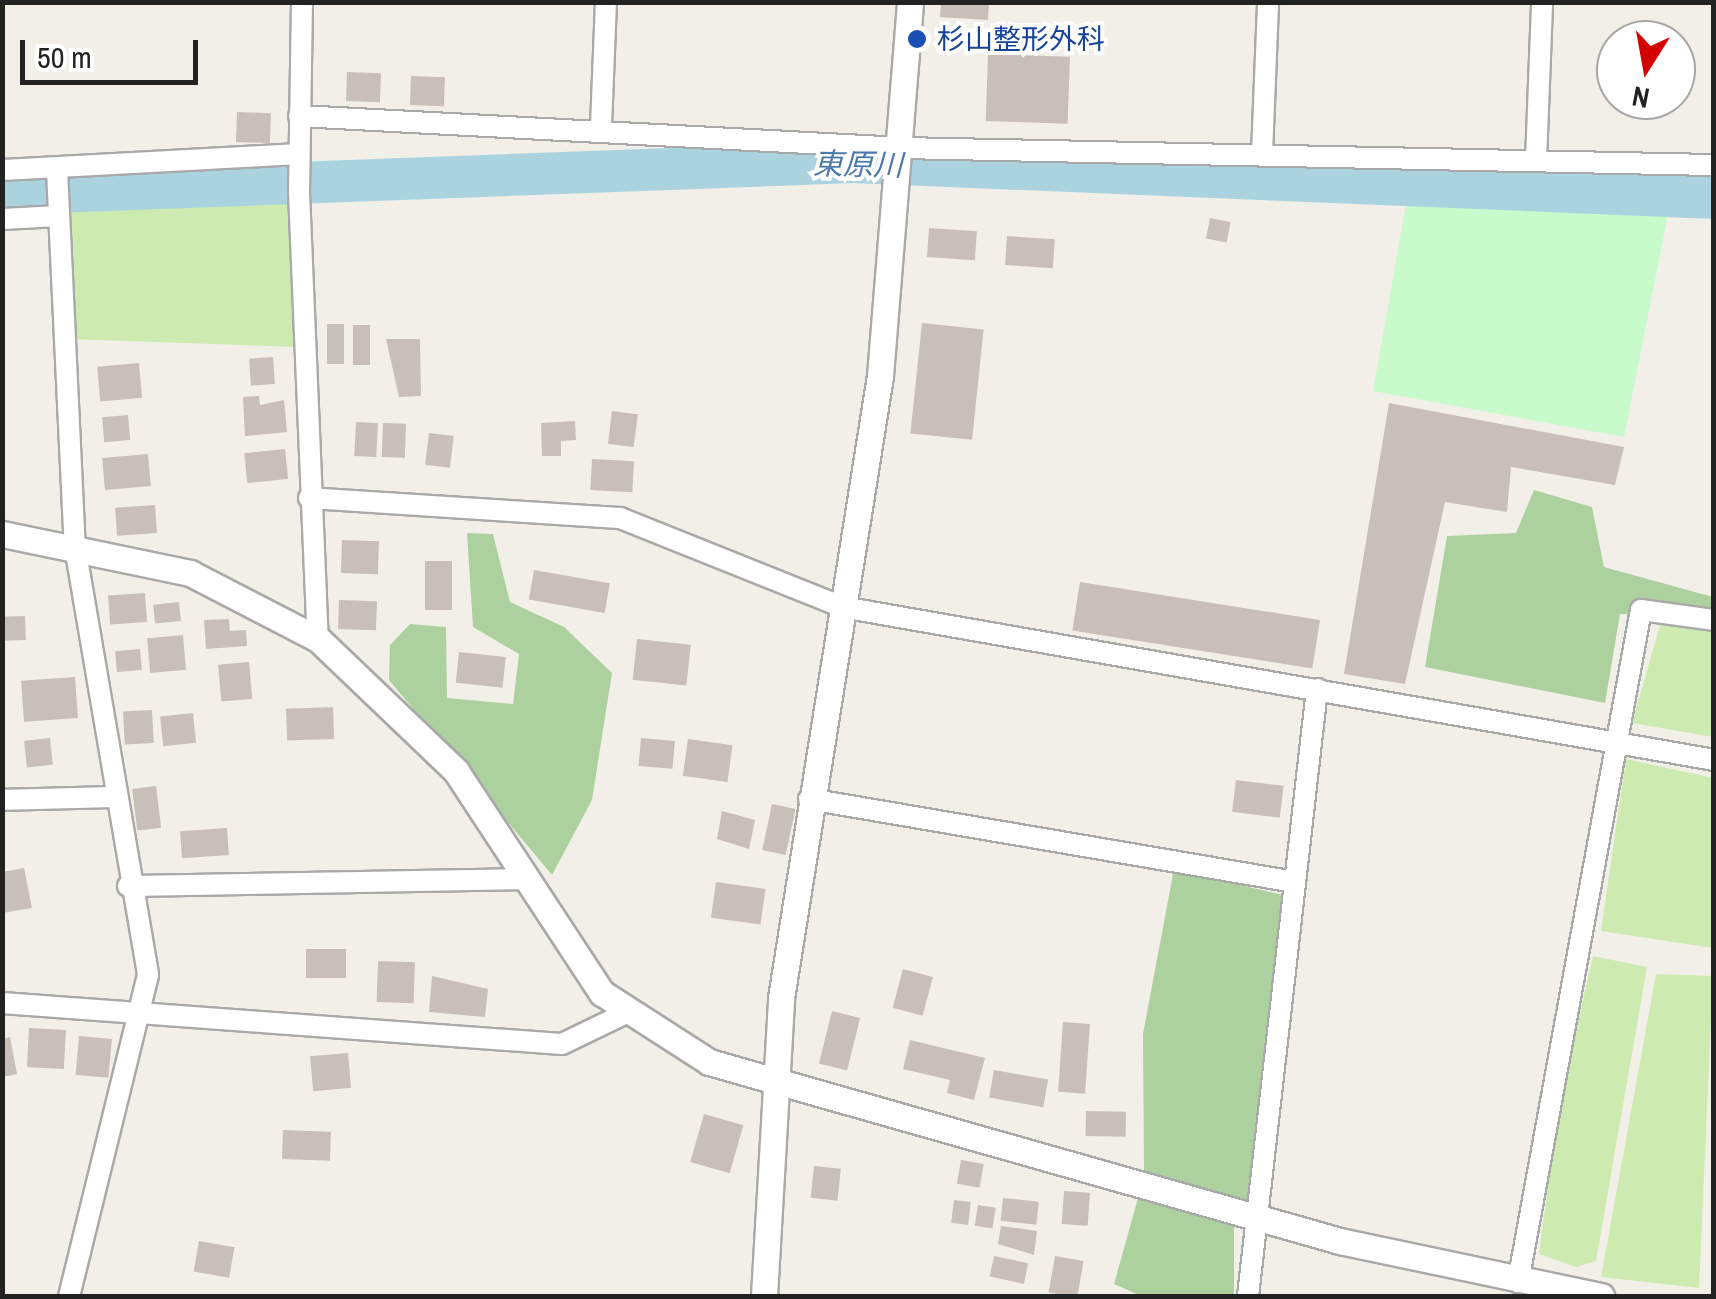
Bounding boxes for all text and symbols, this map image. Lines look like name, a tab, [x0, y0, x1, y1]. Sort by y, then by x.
scale bar	[25, 20, 202, 82]
north arrow	[1596, 20, 1696, 120]
place label: 杉山整形外科	[937, 22, 1105, 56]
marker: 杉山整形外科	[906, 28, 928, 50]
text: 50 m	[37, 37, 92, 77]
text: N	[1629, 77, 1652, 118]
water label: 東原川	[813, 145, 903, 183]

